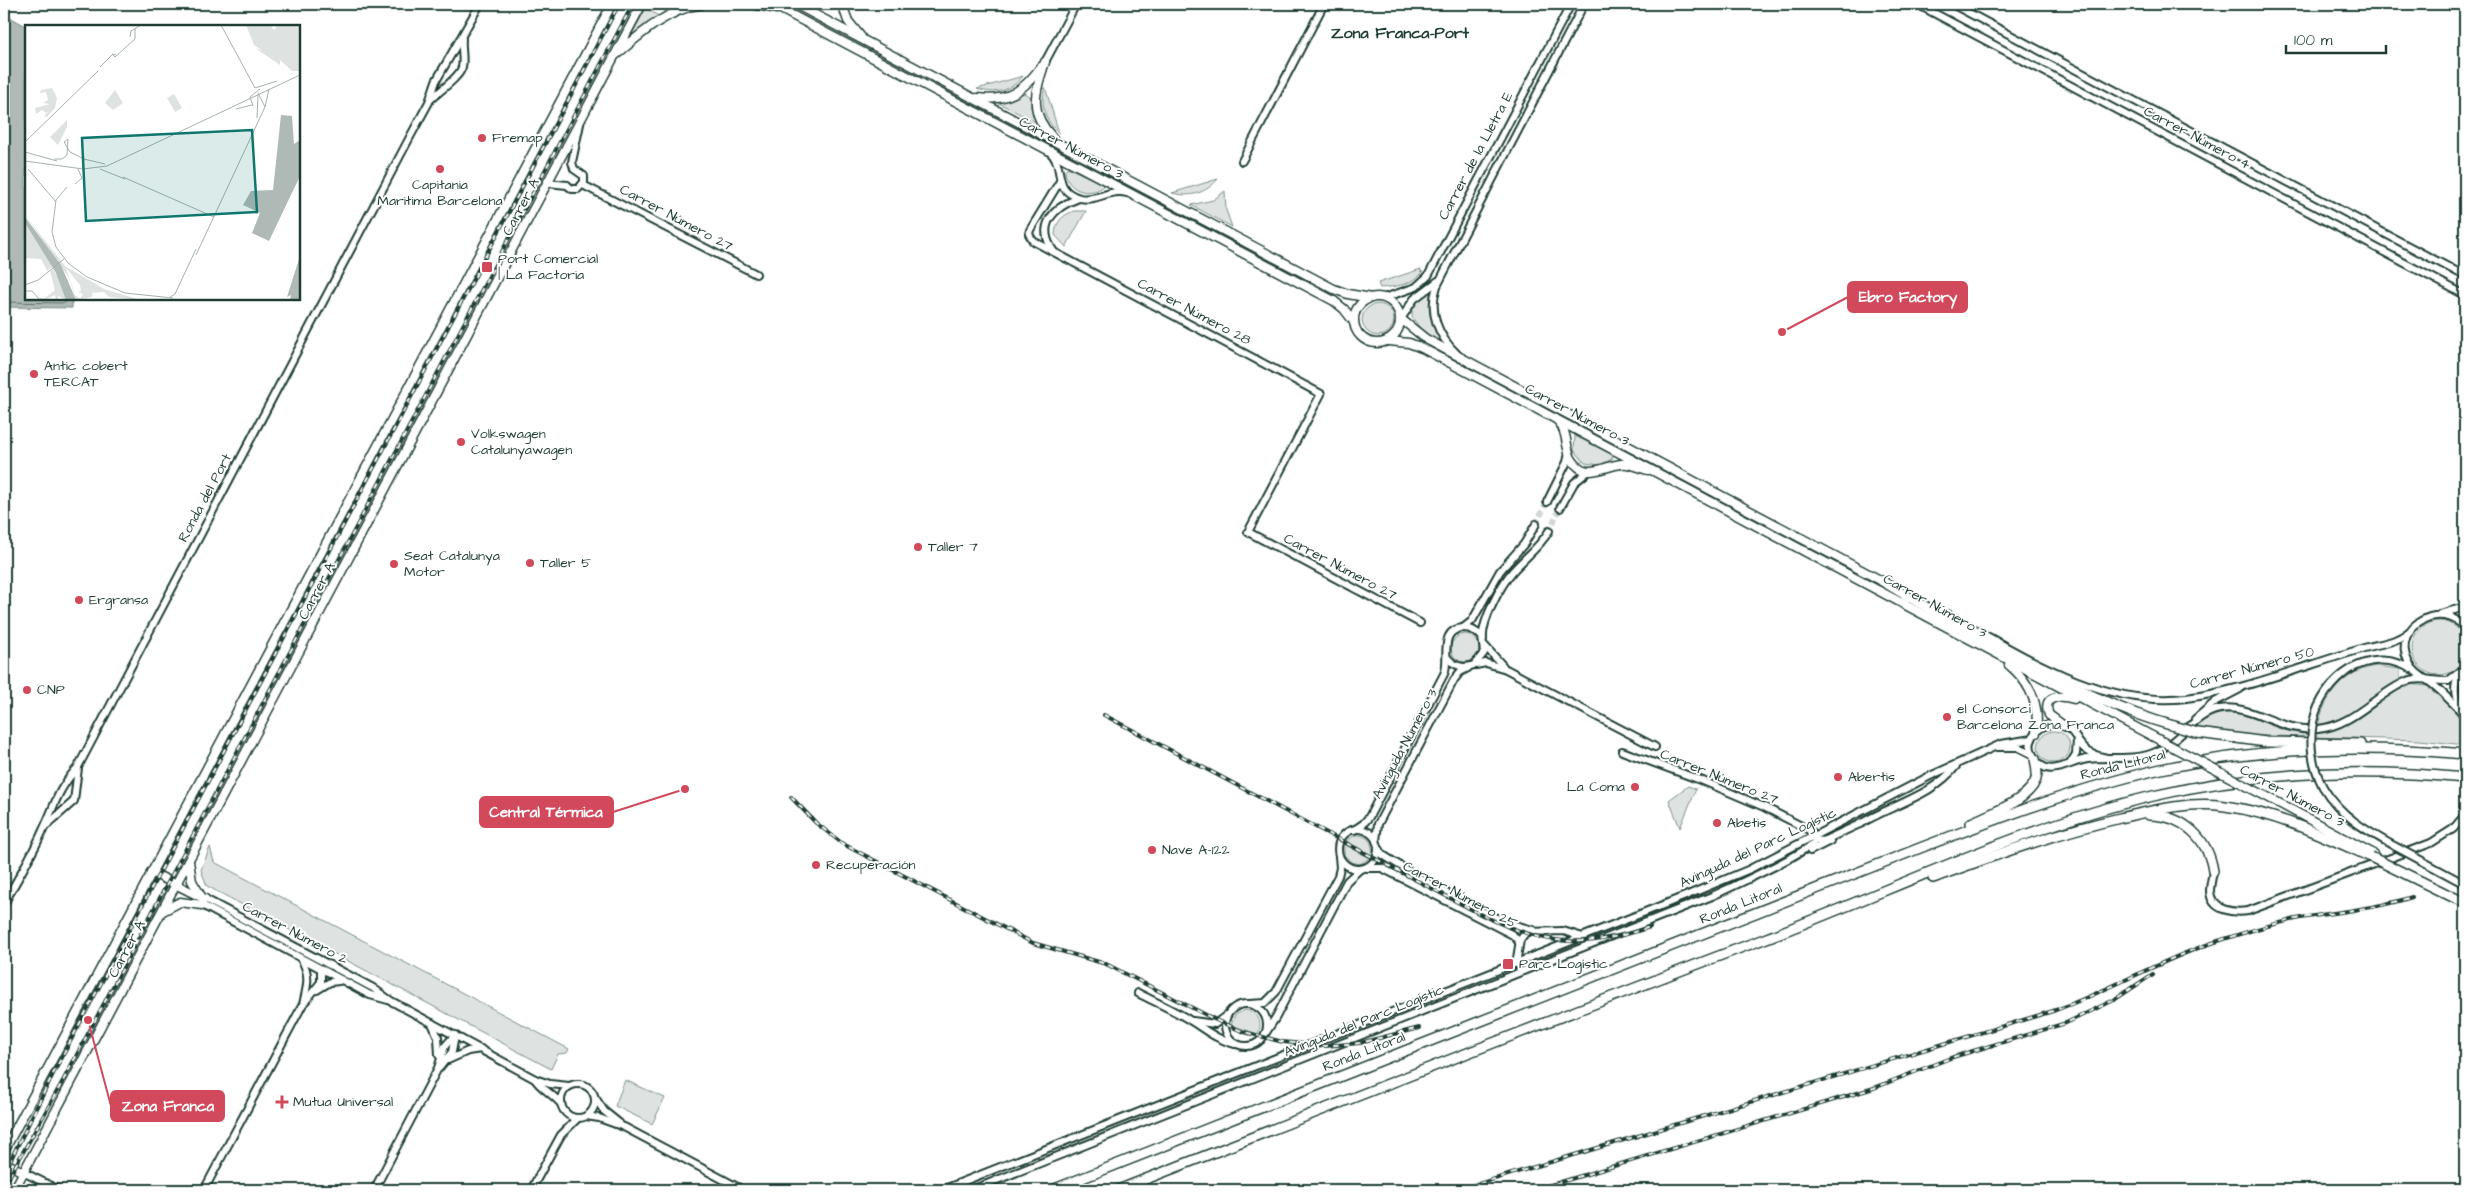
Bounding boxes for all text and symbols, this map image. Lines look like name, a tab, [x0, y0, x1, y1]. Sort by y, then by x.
district label: Zona Franca-Port	[1331, 22, 1469, 44]
scale bar	[2286, 22, 2386, 54]
inset map	[25, 25, 300, 300]
text: 100 m	[2294, 30, 2333, 51]
street label: Carrer de la Lletra E	[1434, 88, 1519, 224]
street label: Carrer Número 4	[2140, 101, 2254, 175]
street label: Carrer Número 3	[1015, 112, 1127, 184]
place label: Fremap	[492, 128, 543, 148]
marker: Fremap	[476, 132, 488, 144]
marker: Capitania Maritima Barcelona	[434, 163, 446, 175]
place label: Capitania Maritima Barcelona	[377, 175, 503, 211]
street label: Carrer A	[498, 175, 544, 239]
street label: Carrer Número 27	[616, 180, 736, 256]
place label: Port Comercial | La Factoria	[498, 249, 598, 285]
marker: Port Comercial | La Factoria	[480, 260, 494, 274]
street label: Carrer Número 28	[1134, 274, 1254, 350]
callout: Ebro Factory	[1848, 282, 1967, 312]
text: Ebro Factory	[1859, 287, 1958, 309]
place label: Antic cobert TERCAT	[44, 356, 128, 392]
marker: Antic cobert TERCAT	[28, 368, 40, 380]
street label: Carrer Número 3	[1521, 379, 1633, 451]
place label: Volkswagen Catalunyawagen	[471, 424, 572, 460]
marker: Volkswagen Catalunyawagen	[455, 436, 467, 448]
street label: Ronda del Port	[173, 450, 237, 546]
street label: Carrer Número 27	[1280, 529, 1400, 605]
place label: Taller 7	[928, 537, 978, 557]
marker: Taller 7	[912, 541, 924, 553]
place label: Seat Catalunya Motor	[404, 546, 500, 582]
place label: Taller 5	[540, 553, 591, 573]
marker: Taller 5	[524, 557, 536, 569]
marker: Seat Catalunya Motor	[388, 558, 400, 570]
street label: Carrer A	[294, 559, 340, 623]
street label: Carrer Número 3	[1879, 569, 1991, 643]
place label: Ergransa	[89, 590, 148, 610]
marker: Ergransa	[73, 594, 85, 606]
street label: Carrer Número 50	[2188, 642, 2316, 694]
place label: CNP	[37, 680, 65, 700]
marker: CNP	[21, 684, 33, 696]
street label: Avinguda Número 3	[1367, 685, 1443, 803]
place label: el Consorci Barcelona Zona Franca	[1957, 699, 2114, 735]
marker: el Consorci Barcelona Zona Franca	[1941, 711, 1953, 723]
street label: Carrer Número 27	[1657, 744, 1781, 810]
street label: Ronda Litoral	[2078, 745, 2168, 785]
street label: Carrer Número 3	[2236, 760, 2348, 832]
place label: Abertis	[1848, 767, 1895, 787]
marker: Abertis	[1832, 771, 1844, 783]
place label: La Coma	[1567, 777, 1625, 797]
marker: La Coma	[1629, 781, 1641, 793]
callout: Central Térmica	[480, 797, 613, 827]
text: Central Térmica	[489, 802, 603, 823]
street label: Avinguda del Parc Logístic	[1676, 803, 1840, 893]
place label: Abetis	[1727, 813, 1766, 833]
marker: Abetis	[1711, 817, 1723, 829]
place label: Nave A-122	[1162, 840, 1229, 860]
marker: Nave A-122	[1146, 844, 1158, 856]
place label: Recuperación	[826, 855, 916, 875]
street label: Carrer Número 25	[1399, 856, 1521, 934]
marker: Recuperación	[810, 859, 822, 871]
street label: Ronda Litoral	[1697, 878, 1785, 930]
street label: Carrer Número 2	[239, 897, 351, 969]
street label: Carrer A	[104, 917, 150, 981]
place label: Parc Logístic	[1519, 954, 1608, 974]
marker: Parc Logístic	[1501, 957, 1515, 971]
street label: Avinguda del Parc Logístic	[1281, 980, 1447, 1062]
street label: Ronda Litoral	[1320, 1027, 1408, 1077]
callout: Zona Franca	[111, 1091, 224, 1121]
place label: Mutua Universal	[293, 1092, 393, 1112]
marker: Mutua Universal	[275, 1095, 289, 1109]
text: Zona Franca	[122, 1096, 214, 1117]

